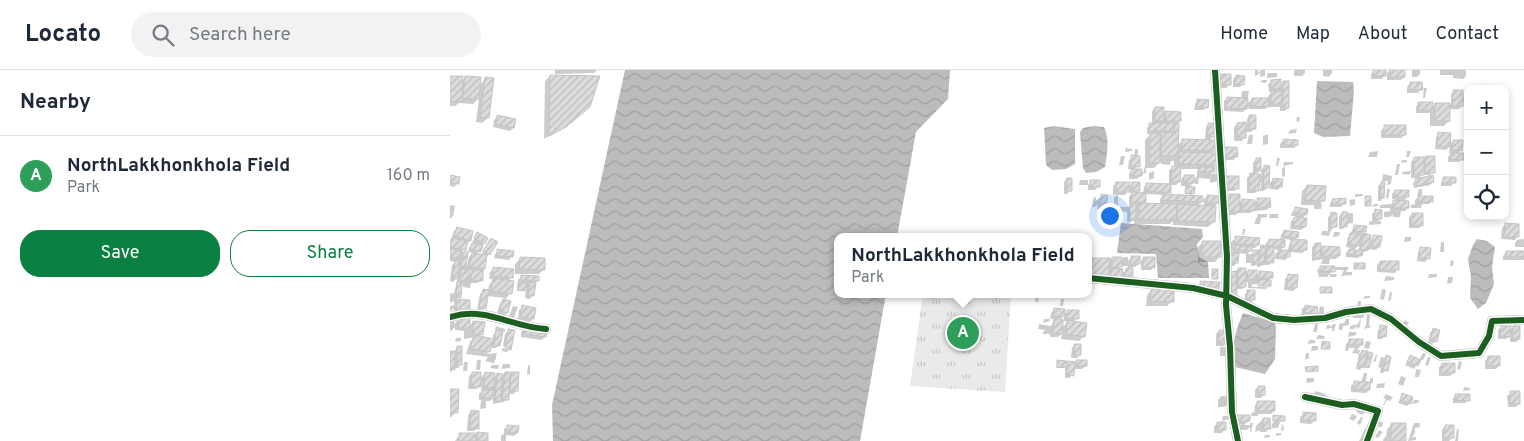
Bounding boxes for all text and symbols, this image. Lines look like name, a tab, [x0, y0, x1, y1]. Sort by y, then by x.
search box	[131, 12, 481, 57]
text: Locato	[25, 20, 101, 50]
icon: search	[149, 21, 177, 49]
text: Search here	[189, 23, 291, 47]
text: Home	[1220, 23, 1268, 46]
text: Map	[1296, 23, 1330, 46]
text: About	[1358, 23, 1407, 46]
text: Contact	[1435, 23, 1499, 46]
map controls	[1464, 85, 1509, 220]
button: +	[1464, 85, 1509, 130]
text: Nearby	[20, 89, 91, 116]
button: −	[1464, 130, 1509, 175]
text: NorthLakkhonkhola Field	[67, 154, 290, 178]
text: A	[30, 166, 42, 186]
text: 160 m	[387, 166, 430, 186]
button: locate	[1464, 175, 1509, 220]
text: Park	[67, 178, 100, 198]
your location	[1097, 203, 1123, 229]
button: Save	[20, 230, 220, 277]
button: Share	[230, 230, 430, 277]
popup	[834, 233, 1092, 298]
text: NorthLakkhonkhola Field	[851, 244, 1075, 268]
text: Park	[851, 268, 884, 288]
pin: A	[947, 314, 979, 352]

